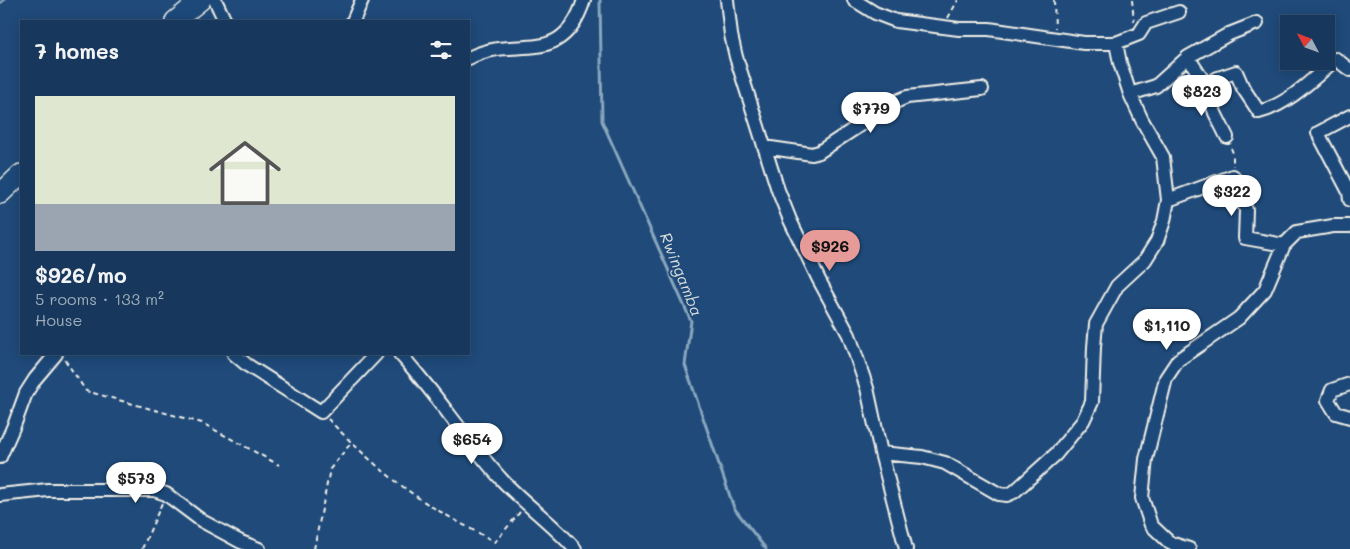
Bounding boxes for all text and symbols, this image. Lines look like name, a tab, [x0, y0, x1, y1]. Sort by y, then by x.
north arrow	[1280, 15, 1335, 70]
map controls	[1280, 15, 1335, 70]
icon: filters	[427, 36, 455, 64]
text: 7 homes	[35, 37, 119, 64]
pin: $823	[1172, 74, 1232, 117]
text: $823	[1183, 80, 1221, 101]
pin: $779	[841, 92, 901, 134]
text: $779	[852, 97, 890, 118]
icon: home	[200, 128, 290, 218]
pin: $322	[1202, 174, 1262, 217]
text: $322	[1213, 180, 1251, 201]
water label: Rwingamba	[656, 229, 708, 319]
pin: $926	[800, 230, 860, 272]
text: $926	[811, 235, 849, 256]
text: $926/mo	[35, 261, 127, 288]
text: 5 rooms · 133 m²	[35, 288, 164, 309]
pin: $1,110	[1126, 308, 1208, 351]
text: House	[35, 309, 82, 330]
text: $1,110	[1144, 314, 1190, 335]
pin: $654	[442, 422, 502, 465]
text: $654	[452, 428, 492, 449]
pin: $573	[106, 462, 166, 504]
text: $573	[117, 467, 155, 488]

